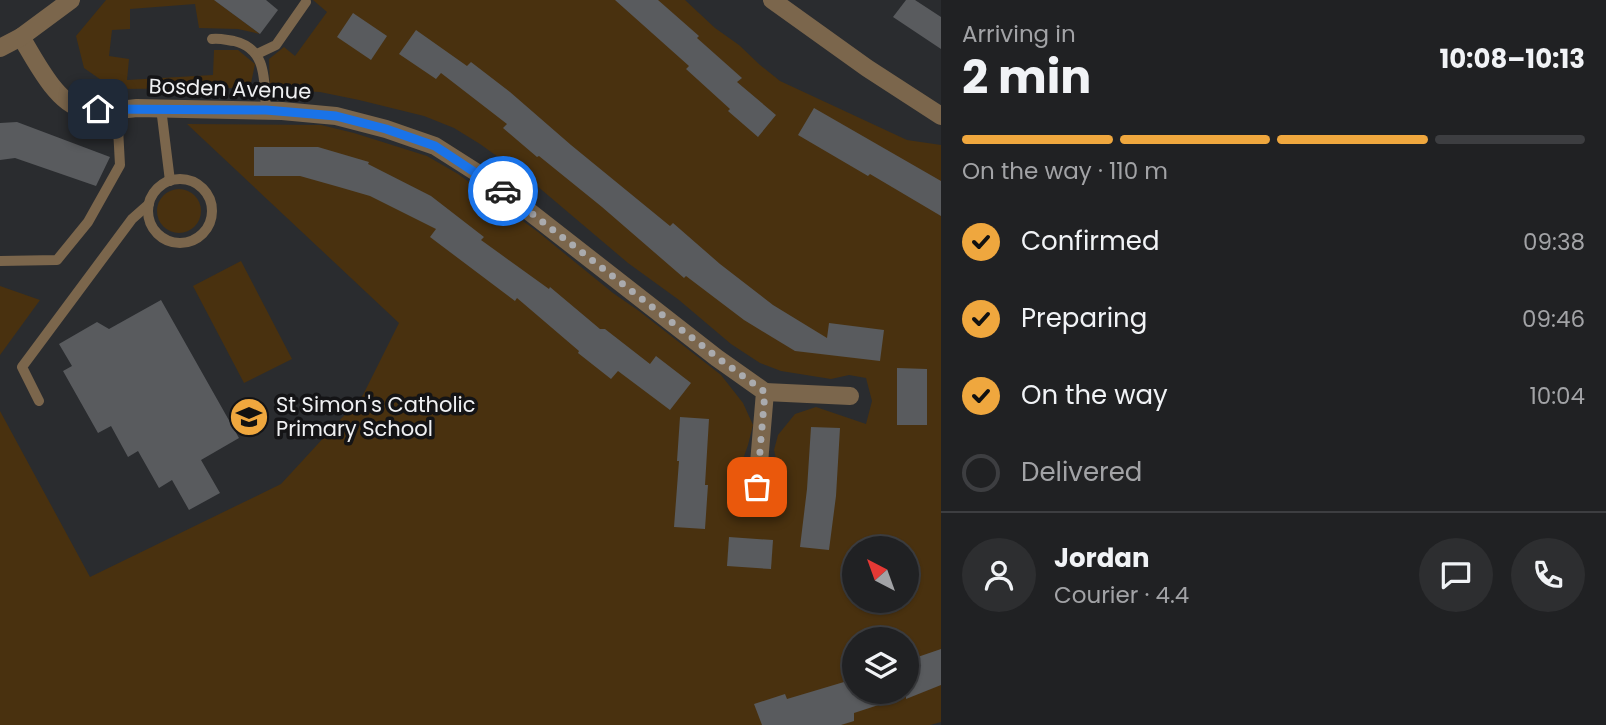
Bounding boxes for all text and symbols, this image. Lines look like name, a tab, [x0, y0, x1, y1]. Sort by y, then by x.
text: Arriving in	[962, 18, 1076, 50]
text: 10:08–10:13	[1439, 41, 1585, 77]
text: 2 min	[962, 45, 1091, 109]
street label: Bosden Avenue	[148, 71, 312, 106]
pin	[68, 79, 128, 139]
icon: home	[79, 90, 117, 128]
text: On the way · 110 m	[962, 155, 1168, 187]
courier	[468, 156, 538, 226]
icon: car	[484, 172, 522, 210]
icon: check	[962, 223, 1000, 261]
text: Confirmed	[1021, 223, 1159, 259]
text: 09:38	[1523, 226, 1585, 258]
icon: check	[962, 300, 1000, 338]
text: Preparing	[1021, 300, 1147, 336]
text: 09:46	[1522, 303, 1585, 335]
icon: check	[962, 377, 1000, 415]
text: On the way	[1021, 377, 1168, 413]
text: 10:04	[1529, 380, 1585, 412]
place label: St Simon's Catholic Primary School	[276, 390, 476, 443]
school or university icon: St Simon's Catholic Primary School	[228, 396, 270, 438]
text: Delivered	[1021, 454, 1142, 490]
pin	[727, 457, 787, 517]
icon: bag	[738, 468, 776, 506]
north arrow	[842, 536, 919, 612]
map controls	[842, 536, 919, 704]
button: person	[962, 538, 1036, 612]
button: chat	[1419, 538, 1493, 612]
button: phone	[1511, 538, 1585, 612]
text: Jordan	[1054, 540, 1150, 576]
text: Courier · 4.4	[1054, 579, 1189, 611]
button: layers	[842, 627, 919, 704]

